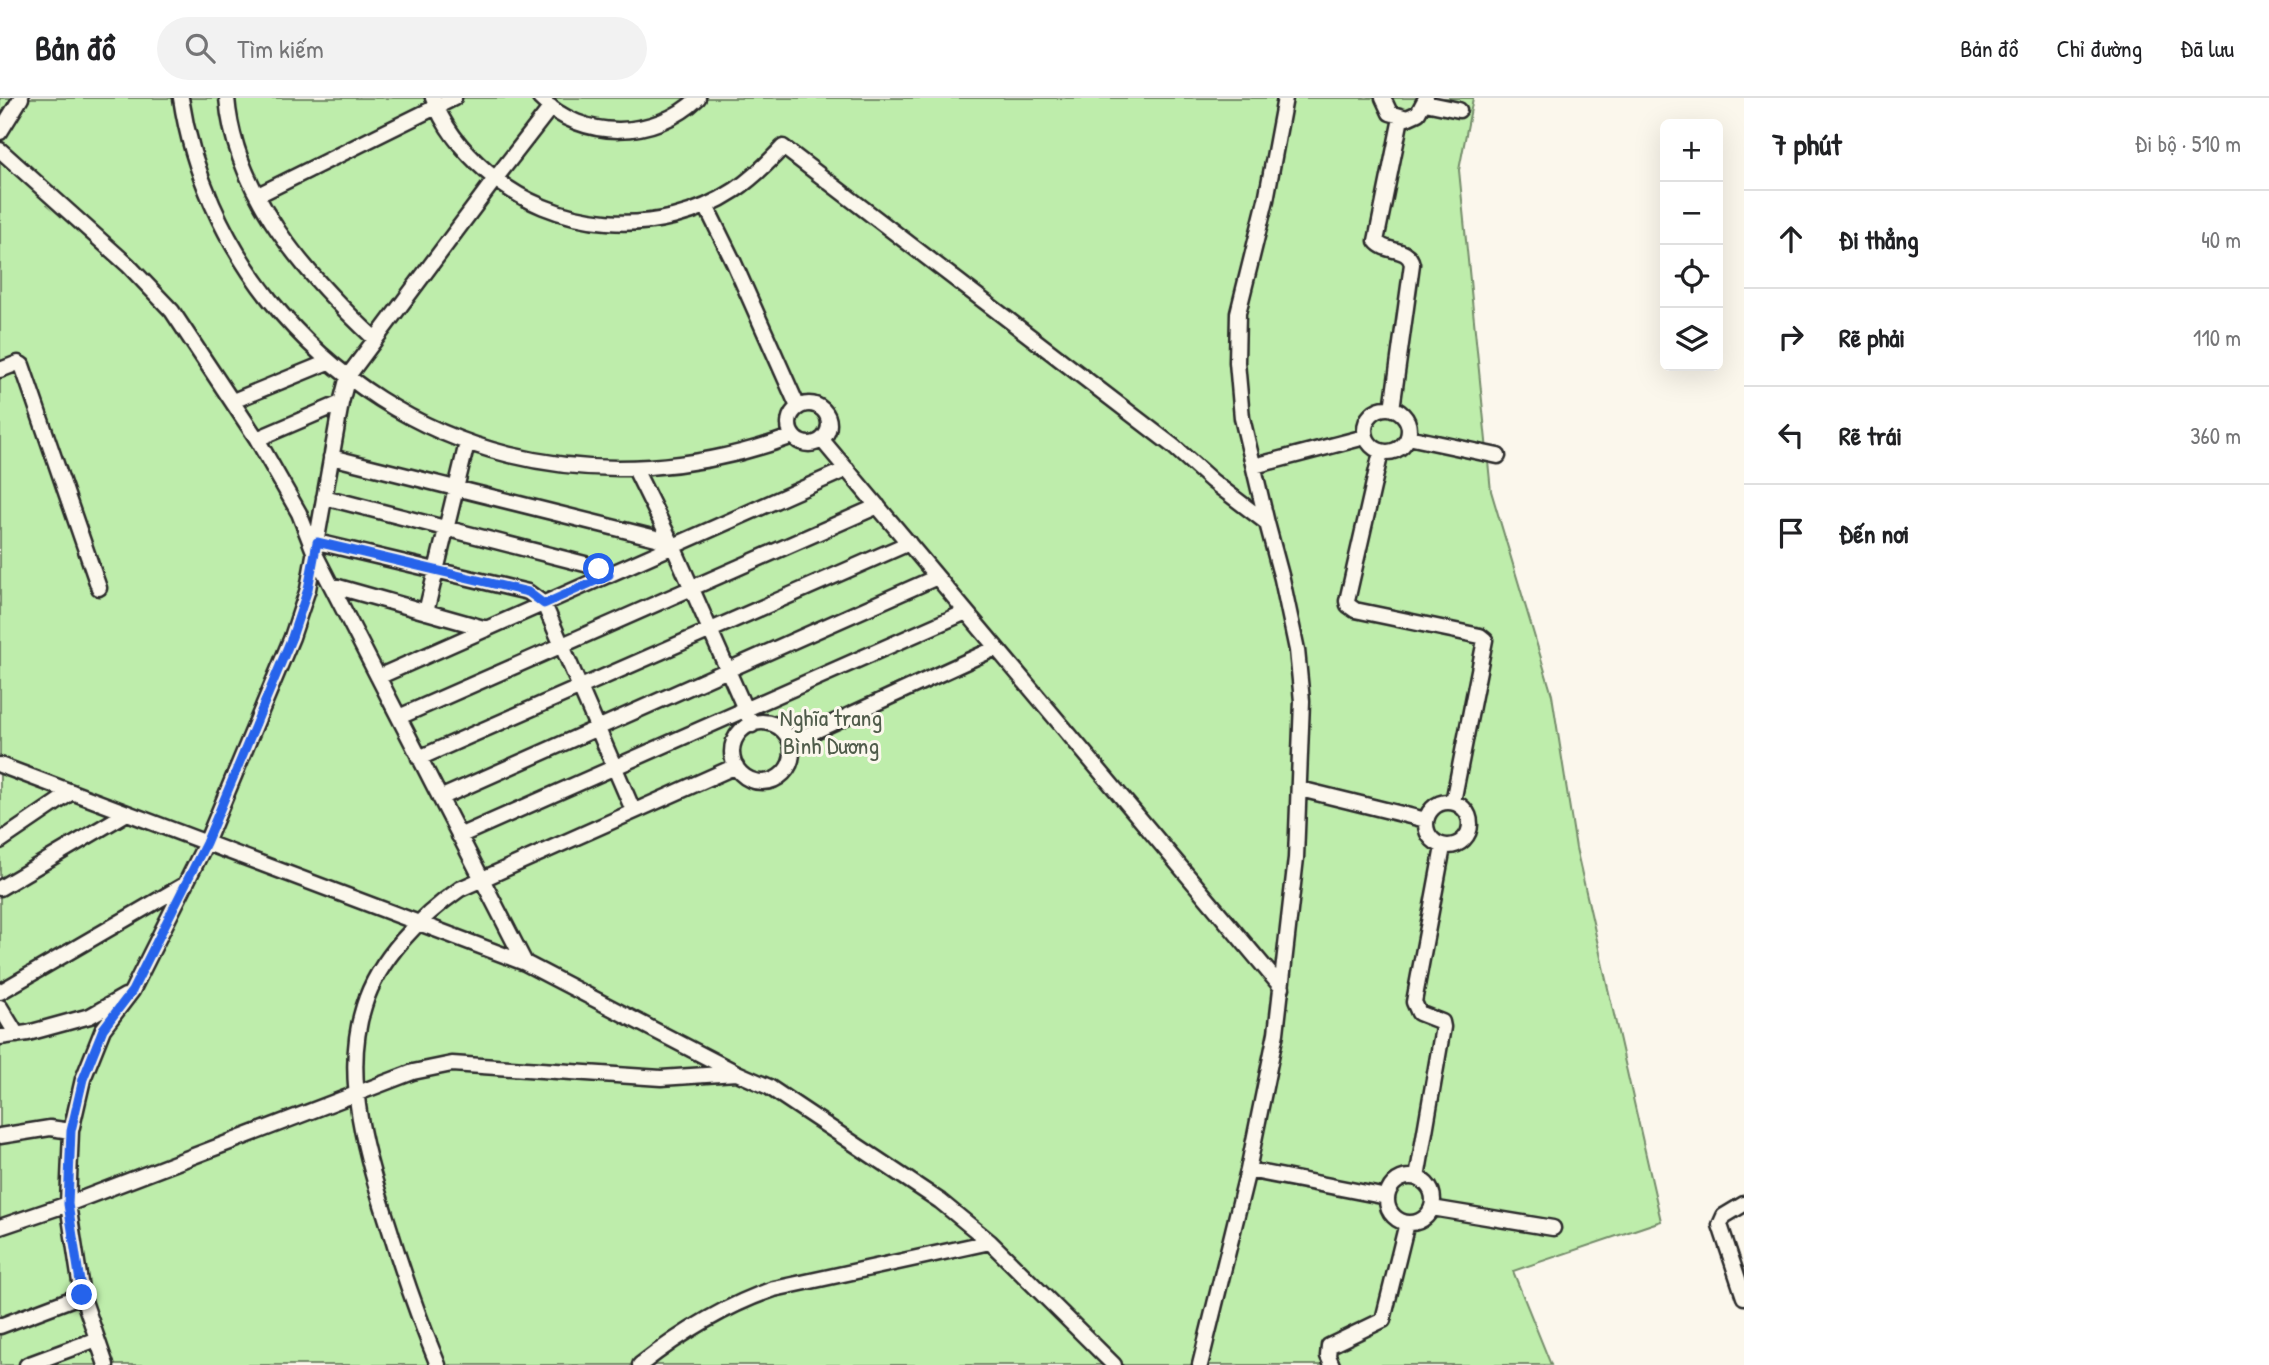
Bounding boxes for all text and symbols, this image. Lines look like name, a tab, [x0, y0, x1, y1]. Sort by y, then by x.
search box	[157, 17, 647, 80]
text: Bản đồ	[35, 26, 115, 70]
icon: search	[181, 29, 219, 67]
text: Tìm kiếm	[237, 31, 324, 66]
text: Bản đồ	[1960, 32, 2019, 64]
text: Chỉ đường	[2057, 32, 2142, 64]
text: Đã lưu	[2180, 32, 2234, 64]
map controls	[1660, 119, 1723, 371]
button: +	[1660, 119, 1723, 182]
text: 7 phút	[1772, 124, 1842, 164]
text: Đi bộ · 510 m	[2135, 128, 2241, 159]
button: −	[1660, 182, 1723, 245]
icon: ahead	[1772, 220, 1810, 258]
text: Đi thẳng	[1839, 222, 1918, 257]
text: 40 m	[2201, 224, 2241, 255]
button: locate	[1660, 245, 1723, 308]
button: layers	[1660, 308, 1723, 371]
icon: right	[1772, 318, 1810, 356]
text: Rẽ phải	[1839, 320, 1905, 355]
text: 110 m	[2193, 322, 2241, 353]
icon: left	[1772, 416, 1810, 454]
text: Rẽ trái	[1839, 418, 1902, 453]
text: 360 m	[2190, 420, 2241, 451]
icon: arrive	[1772, 514, 1810, 552]
text: Đến nơi	[1839, 516, 1909, 551]
route start	[583, 553, 614, 584]
park label: Nghĩa trang Bình Dương	[780, 701, 882, 761]
route end	[66, 1279, 97, 1310]

